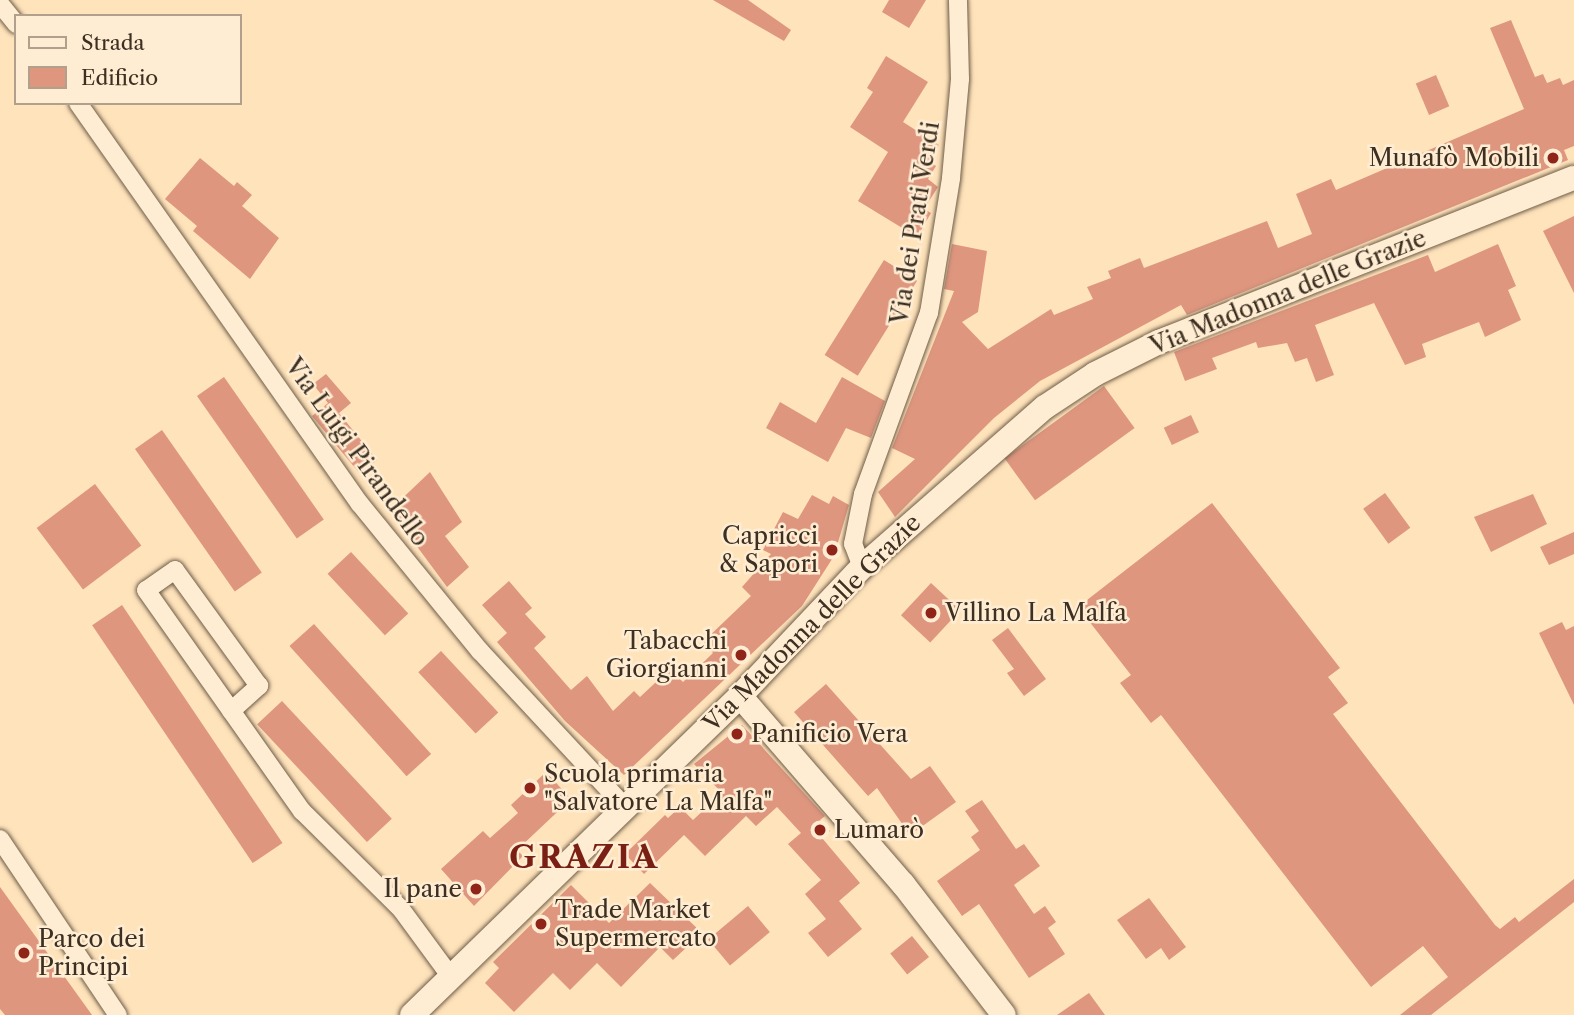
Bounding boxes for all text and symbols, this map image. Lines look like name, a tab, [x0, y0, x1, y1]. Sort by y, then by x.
legend	[14, 14, 242, 105]
text: Strada	[81, 30, 145, 55]
text: Edificio	[81, 65, 158, 90]
street label: Via dei Prati Verdi	[885, 119, 945, 327]
place label: Munafò Mobili	[1369, 144, 1539, 172]
marker: Munafò Mobili	[1545, 150, 1561, 166]
street label: Via Madonna delle Grazie	[1145, 223, 1431, 361]
street label: Via Luigi Pirandello	[279, 352, 435, 552]
street label: Via Madonna delle Grazie	[697, 508, 927, 738]
place label: Capricci & Sapori	[718, 522, 818, 578]
marker: Capricci & Sapori	[824, 542, 840, 558]
place label: Villino La Malfa	[945, 599, 1127, 627]
marker: Villino La Malfa	[923, 605, 939, 621]
place label: Tabacchi Giorgianni	[606, 627, 727, 683]
marker: Tabacchi Giorgianni	[733, 647, 749, 663]
place label: Panificio Vera	[751, 720, 909, 748]
marker: Panificio Vera	[729, 726, 745, 742]
place label: Scuola primaria "Salvatore La Malfa"	[544, 760, 773, 816]
marker: Scuola primaria "Salvatore La Malfa"	[522, 780, 538, 796]
place label: Lumarò	[834, 816, 924, 844]
marker: Lumarò	[812, 822, 828, 838]
district label: GRAZIA	[510, 838, 658, 876]
place label: Il pane	[384, 875, 462, 903]
marker: Il pane	[468, 881, 484, 897]
place label: Trade Market Supermercato	[555, 896, 717, 952]
marker: Trade Market Supermercato	[533, 916, 549, 932]
place label: Parco dei Principi	[38, 925, 145, 981]
marker: Parco dei Principi	[16, 945, 32, 961]

